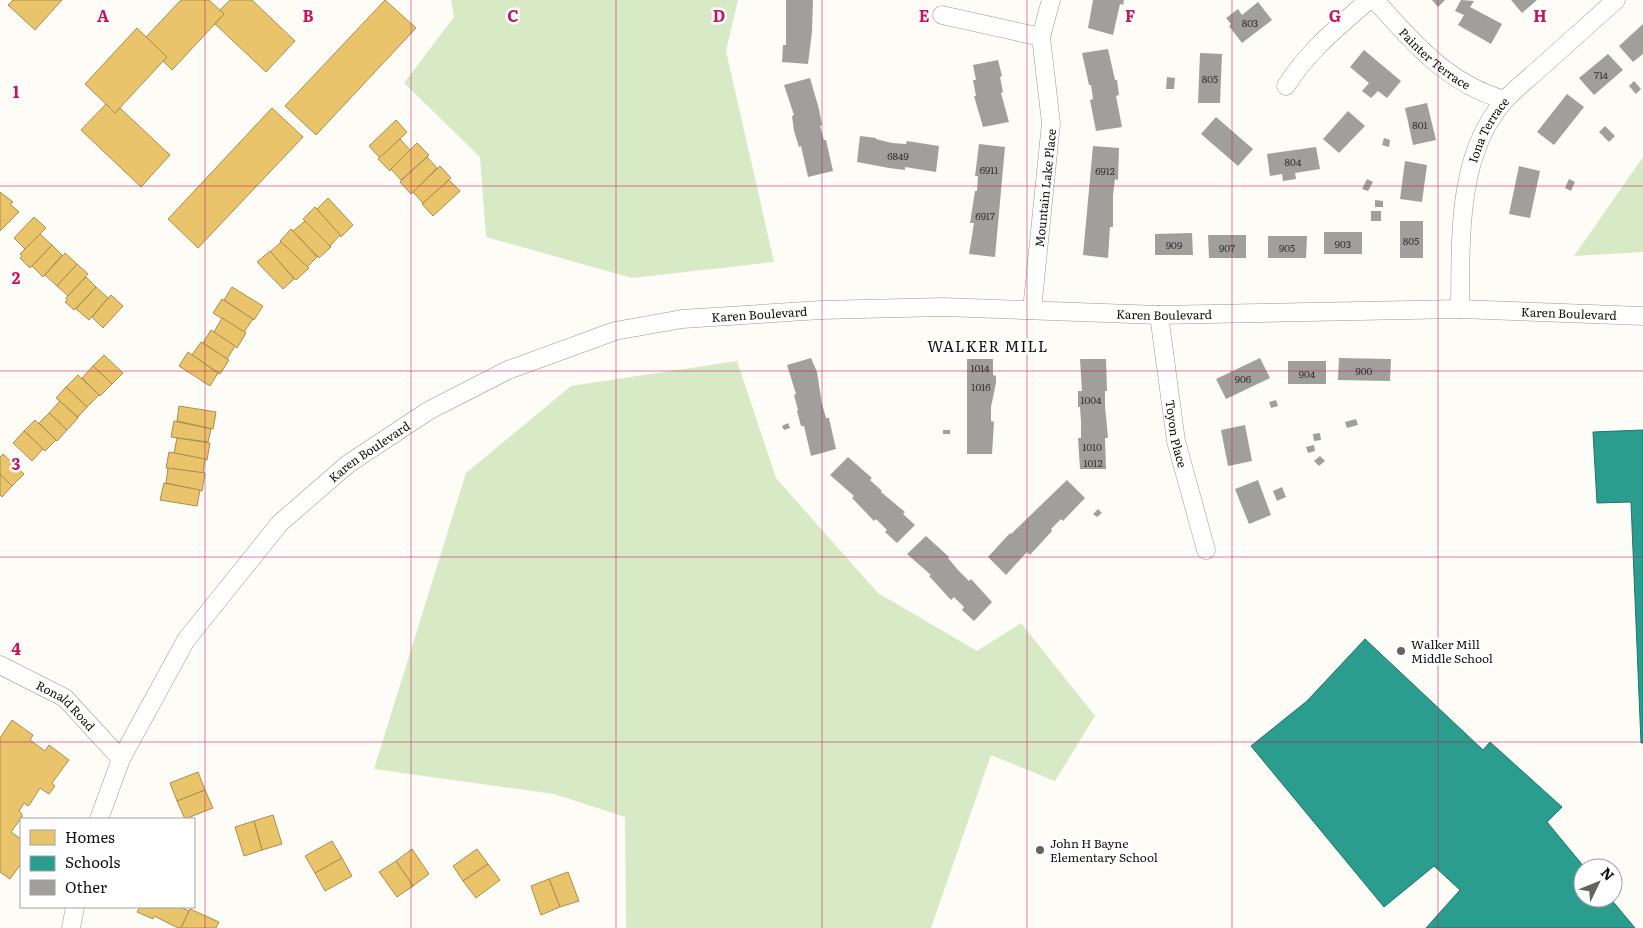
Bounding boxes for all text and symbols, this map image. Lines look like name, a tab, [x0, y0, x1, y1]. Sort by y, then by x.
text: A	[97, 3, 109, 27]
text: B	[302, 3, 314, 27]
text: C	[507, 3, 519, 27]
text: D	[713, 3, 725, 27]
text: E	[919, 3, 930, 27]
text: F	[1125, 3, 1135, 27]
text: G	[1329, 3, 1341, 27]
text: H	[1533, 3, 1547, 27]
house number: 803	[1242, 15, 1258, 30]
street label: Painter Terrace	[1395, 23, 1474, 93]
house number: 714	[1594, 67, 1609, 82]
house number: 805	[1202, 71, 1218, 86]
text: 1	[13, 79, 20, 103]
street label: Iona Terrace	[1463, 93, 1513, 165]
house number: 801	[1412, 117, 1428, 132]
street label: Mountain Lake Place	[1030, 128, 1060, 248]
house number: 6849	[887, 148, 909, 163]
house number: 804	[1285, 154, 1302, 169]
house number: 6911	[980, 162, 998, 177]
house number: 6912	[1095, 163, 1115, 178]
house number: 6917	[975, 208, 995, 223]
house number: 805	[1403, 233, 1419, 248]
house number: 903	[1335, 236, 1351, 251]
house number: 909	[1166, 237, 1182, 252]
house number: 907	[1219, 240, 1235, 255]
house number: 905	[1279, 240, 1295, 255]
text: 2	[12, 265, 21, 289]
street label: Karen Boulevard	[711, 302, 809, 326]
street label: Karen Boulevard	[1521, 302, 1618, 324]
street label: Karen Boulevard	[1116, 304, 1213, 324]
district label: WALKER MILL	[927, 334, 1049, 357]
house number: 1014	[970, 360, 990, 375]
house number: 900	[1356, 363, 1373, 378]
house number: 904	[1299, 366, 1316, 381]
house number: 906	[1235, 371, 1252, 386]
house number: 1016	[971, 379, 991, 394]
house number: 1004	[1080, 392, 1102, 407]
street label: Toyon Place	[1162, 399, 1192, 470]
street label: Karen Boulevard	[324, 416, 414, 486]
house number: 1010	[1082, 439, 1102, 454]
text: 3	[12, 451, 21, 475]
house number: 1012	[1084, 455, 1103, 470]
place label: Walker Mill Middle School	[1411, 635, 1493, 667]
text: 4	[11, 636, 21, 660]
marker: Walker Mill Middle School	[1395, 645, 1407, 657]
street label: Ronald Road	[33, 676, 100, 735]
legend	[20, 818, 195, 908]
text: Homes	[65, 825, 115, 848]
place label: John H Bayne Elementary School	[1050, 834, 1158, 866]
marker: John H Bayne Elementary School	[1034, 844, 1046, 856]
text: Schools	[65, 850, 121, 873]
north arrow	[1573, 858, 1623, 908]
text: N	[1597, 862, 1620, 885]
text: Other	[65, 875, 107, 898]

